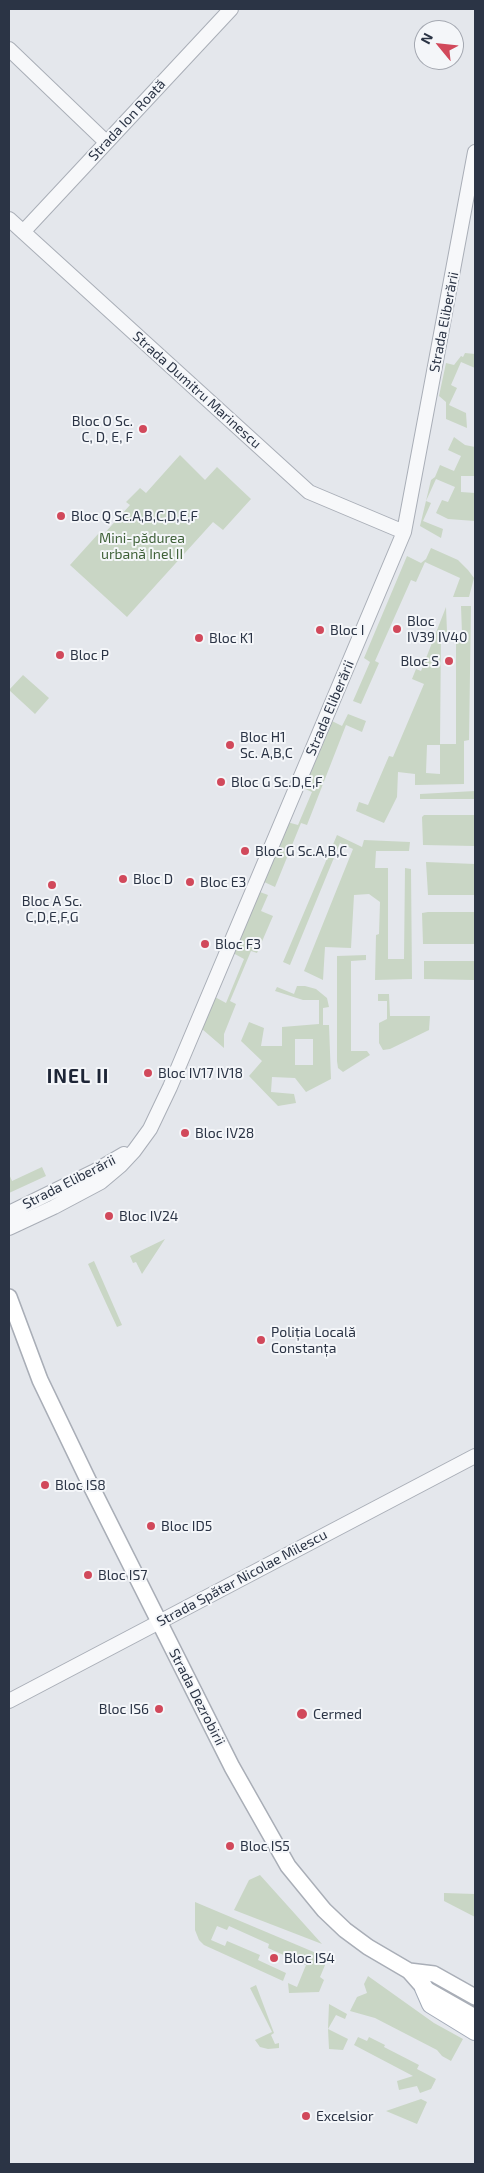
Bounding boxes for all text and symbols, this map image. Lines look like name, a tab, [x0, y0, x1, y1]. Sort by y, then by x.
north arrow	[414, 20, 464, 70]
text: N	[416, 30, 436, 47]
street label: Strada Ion Roată	[85, 76, 169, 164]
street label: Strada Eliberării	[426, 270, 462, 374]
street label: Strada Dumitru Marinescu	[129, 328, 265, 452]
place label: Bloc O Sc. C, D, E, F	[72, 413, 133, 446]
marker: Bloc O Sc. C, D, E, F	[137, 423, 149, 435]
place label: Bloc Q Sc.A,B,C,D,E,F	[71, 508, 198, 524]
marker: Bloc Q Sc.A,B,C,D,E,F	[55, 510, 67, 522]
park label: Mini-pădurea urbană Inel II	[99, 530, 185, 562]
place label: Bloc IV39 IV40	[407, 613, 467, 646]
place label: Bloc I	[330, 622, 364, 638]
marker: Bloc IV39 IV40	[391, 623, 403, 635]
marker: Bloc I	[314, 624, 326, 636]
place label: Bloc K1	[209, 630, 254, 646]
marker: Bloc K1	[193, 632, 205, 644]
place label: Bloc P	[70, 647, 109, 663]
marker: Bloc P	[54, 649, 66, 661]
place label: Bloc S	[400, 653, 439, 669]
marker: Bloc S	[443, 655, 455, 667]
street label: Strada Eliberării	[302, 658, 358, 758]
place label: Bloc H1 Sc. A,B,C	[240, 729, 293, 762]
marker: Bloc H1 Sc. A,B,C	[224, 739, 236, 751]
place label: Bloc G Sc.D,E,F	[231, 774, 323, 790]
marker: Bloc G Sc.D,E,F	[215, 776, 227, 788]
place label: Bloc G Sc.A,B,C	[255, 843, 347, 859]
marker: Bloc G Sc.A,B,C	[239, 845, 251, 857]
place label: Bloc D	[133, 871, 173, 887]
marker: Bloc D	[117, 873, 129, 885]
place label: Bloc E3	[200, 874, 246, 890]
marker: Bloc E3	[184, 876, 196, 888]
marker: Bloc A Sc. C,D,E,F,G	[46, 879, 58, 891]
place label: Bloc A Sc. C,D,E,F,G	[22, 893, 82, 926]
place label: Bloc F3	[215, 936, 261, 952]
marker: Bloc F3	[199, 938, 211, 950]
place label: Bloc IV17 IV18	[158, 1065, 243, 1081]
district label: INEL II	[46, 1066, 110, 1088]
marker: Bloc IV17 IV18	[142, 1067, 154, 1079]
place label: Bloc IV28	[195, 1125, 254, 1141]
marker: Bloc IV28	[179, 1127, 191, 1139]
street label: Strada Eliberării	[20, 1151, 118, 1213]
place label: Bloc IV24	[119, 1208, 178, 1224]
marker: Bloc IV24	[103, 1210, 115, 1222]
place label: Poliția Locală Constanța	[271, 1324, 356, 1356]
marker: Poliția Locală Constanța	[255, 1334, 267, 1346]
place label: Bloc IS8	[55, 1477, 106, 1493]
marker: Bloc IS8	[39, 1479, 51, 1491]
place label: Bloc ID5	[161, 1518, 212, 1534]
marker: Bloc ID5	[145, 1520, 157, 1532]
street label: Strada Spătar Nicolae Milescu	[154, 1526, 330, 1630]
place label: Bloc IS7	[98, 1567, 147, 1583]
marker: Bloc IS7	[82, 1569, 94, 1581]
street label: Strada Dezrobirii	[165, 1646, 229, 1748]
place label: Bloc IS6	[99, 1701, 149, 1717]
marker: Bloc IS6	[153, 1703, 165, 1715]
place label: Cermed	[313, 1706, 362, 1722]
marker: Cermed	[295, 1707, 309, 1721]
place label: Bloc IS5	[240, 1838, 290, 1854]
marker: Bloc IS5	[224, 1840, 236, 1852]
place label: Bloc IS4	[284, 1950, 335, 1966]
marker: Bloc IS4	[268, 1952, 280, 1964]
place label: Excelsior	[316, 2108, 374, 2124]
marker: Excelsior	[300, 2110, 312, 2122]

